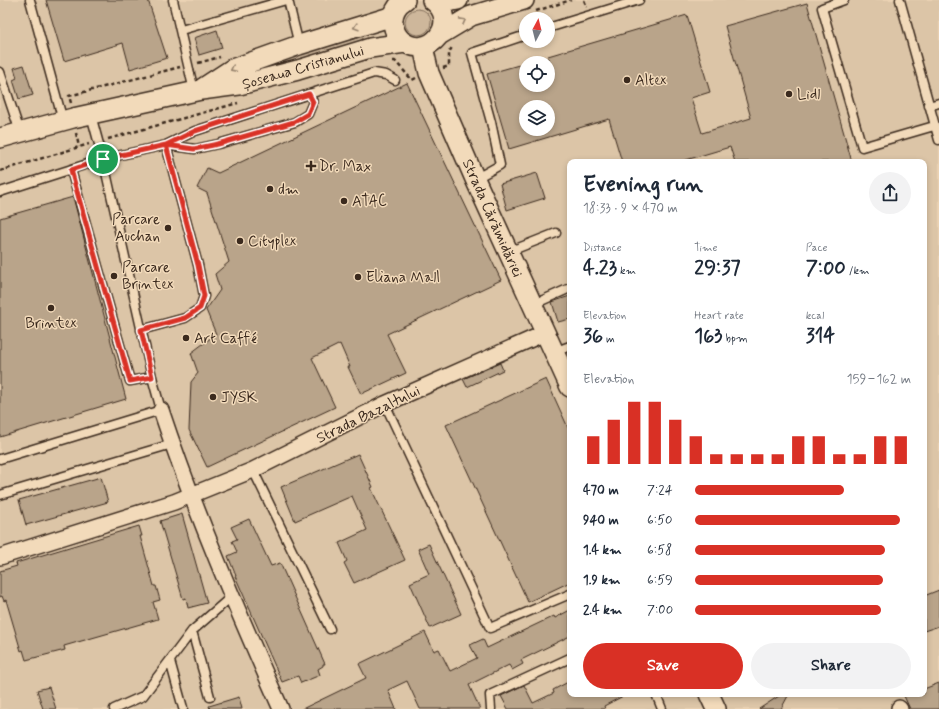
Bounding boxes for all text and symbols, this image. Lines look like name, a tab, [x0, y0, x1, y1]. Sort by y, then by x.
north arrow	[519, 12, 555, 48]
map controls	[519, 12, 555, 136]
one-way arrow	[458, 18, 466, 26]
one-way arrow	[353, 22, 360, 31]
street label: Șoseaua Cristianului	[240, 41, 367, 95]
button: locate	[519, 56, 555, 92]
one-way arrow	[230, 64, 237, 72]
place label: Altex	[635, 71, 666, 91]
marker: Altex	[622, 75, 632, 85]
place label: Lidl	[797, 85, 820, 105]
marker: Lidl	[784, 89, 794, 99]
button: layers	[519, 100, 555, 136]
pin	[86, 142, 120, 176]
icon: arrive	[92, 148, 114, 170]
street label: Strada Cărămidăriei	[457, 156, 527, 281]
place label: Dr. Max	[319, 157, 372, 177]
marker: Dr. Max	[306, 161, 316, 171]
text: Evening run	[583, 171, 703, 199]
button: share	[869, 172, 911, 214]
place label: dm	[278, 180, 299, 200]
marker: dm	[265, 184, 275, 194]
place label: ATAC	[352, 192, 387, 212]
marker: ATAC	[339, 196, 349, 206]
text: 18:33 · 9 × 470 m	[583, 200, 678, 217]
place label: Parcare Auchan	[112, 210, 160, 247]
marker: Parcare Auchan	[163, 223, 173, 233]
place label: Cityplex	[248, 232, 296, 252]
marker: Cityplex	[235, 236, 245, 246]
text: Distance	[583, 241, 622, 255]
text: Time	[694, 241, 717, 255]
text: Pace	[806, 241, 828, 255]
text: 4.23	[583, 255, 617, 282]
text: 29:37	[694, 255, 741, 282]
text: 7:00	[806, 255, 846, 282]
place label: Parcare Brintex	[122, 258, 173, 295]
text: km	[617, 264, 636, 278]
text: /km	[846, 264, 870, 278]
place label: Eliana Mall	[366, 268, 440, 288]
marker: Parcare Brintex	[109, 271, 119, 281]
marker: Eliana Mall	[353, 272, 363, 282]
marker: Brintex	[46, 303, 56, 313]
text: Elevation	[583, 309, 626, 323]
text: Heart rate	[694, 309, 744, 323]
text: kcal	[806, 309, 824, 323]
place label: Brintex	[25, 314, 77, 334]
text: 36	[583, 323, 603, 350]
text: 163	[694, 323, 723, 350]
text: 314	[806, 323, 835, 350]
place label: Art Caffé	[194, 329, 257, 349]
text: m	[603, 332, 615, 346]
text: bpm	[723, 332, 748, 346]
marker: Art Caffé	[181, 333, 191, 343]
text: Elevation	[583, 371, 634, 388]
text: 159–162 m	[847, 371, 911, 388]
street label: Strada Bazaltului	[313, 381, 424, 449]
place label: JYSK	[221, 388, 257, 408]
marker: JYSK	[208, 392, 218, 402]
text: 470 m	[583, 482, 619, 499]
text: 7:24	[647, 482, 673, 499]
text: 940 m	[583, 512, 619, 529]
text: 6:50	[647, 512, 672, 529]
text: 1.4 km	[583, 542, 622, 559]
text: 6:58	[647, 542, 672, 559]
text: 1.9 km	[583, 572, 620, 589]
text: 6:59	[647, 572, 673, 589]
text: 2.4 km	[583, 602, 622, 619]
text: 7:00	[647, 602, 673, 619]
button: Save	[583, 643, 743, 689]
button: Share	[751, 643, 911, 689]

